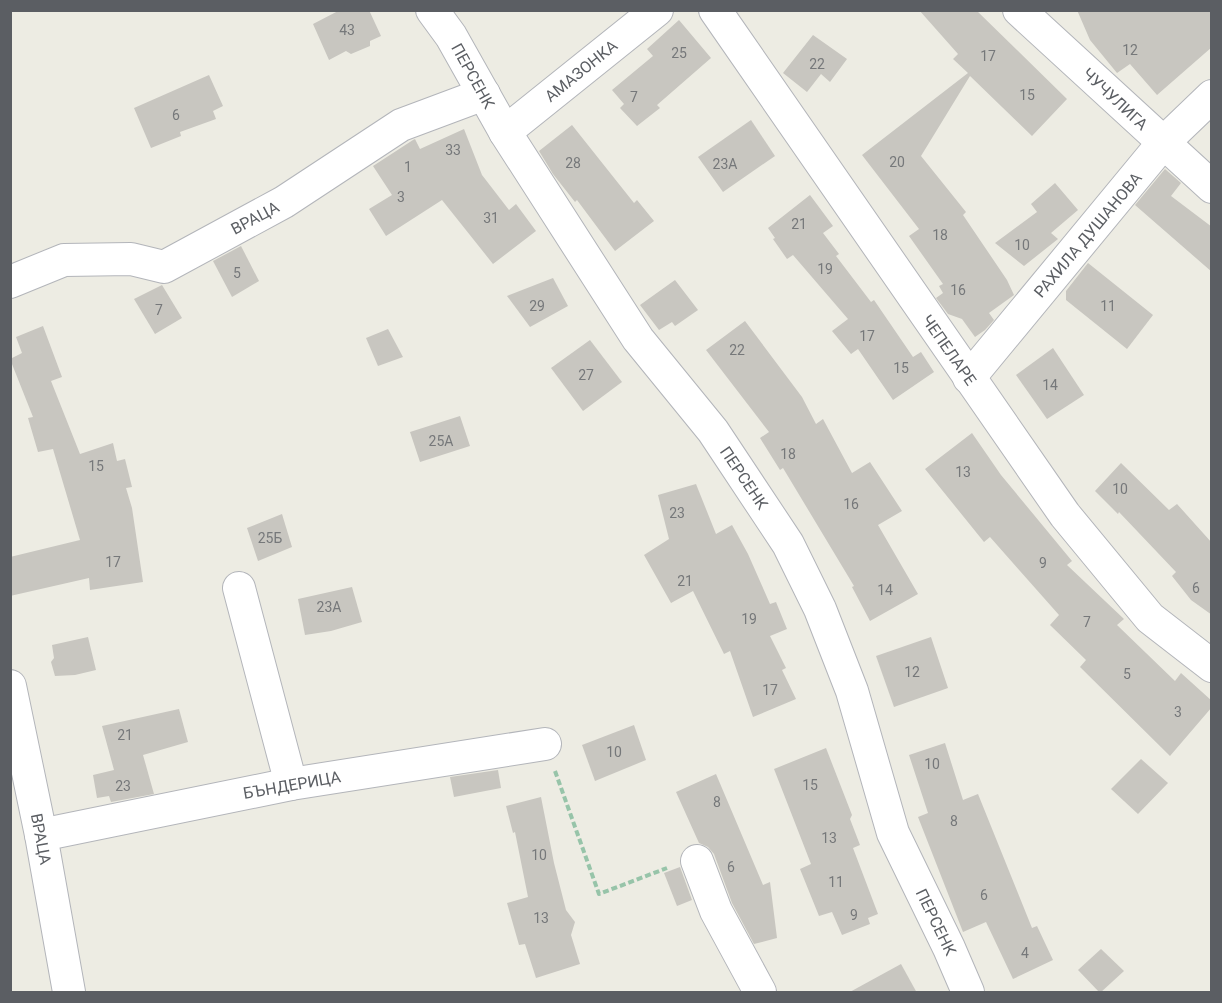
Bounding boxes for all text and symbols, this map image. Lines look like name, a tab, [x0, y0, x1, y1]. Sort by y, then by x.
house number: 43	[339, 22, 355, 38]
street label: АМАЗОНКА	[541, 36, 621, 106]
street label: ПЕРСЕНК	[447, 40, 499, 113]
house number: 12	[1122, 42, 1138, 58]
house number: 25	[671, 45, 687, 61]
house number: 17	[980, 48, 996, 64]
house number: 22	[809, 56, 825, 72]
street label: ЧУЧУЛИГА	[1078, 64, 1152, 134]
house number: 15	[1019, 87, 1035, 103]
house number: 7	[630, 89, 638, 105]
house number: 6	[172, 107, 180, 123]
house number: 33	[445, 142, 461, 158]
house number: 20	[889, 154, 905, 170]
house number: 28	[565, 155, 581, 171]
house number: 23А	[713, 156, 737, 172]
house number: 1	[404, 159, 412, 175]
street label: РАХИЛА ДУШАНОВА	[1030, 168, 1146, 301]
house number: 3	[397, 189, 405, 205]
street label: ВРАЦА	[228, 197, 283, 239]
house number: 31	[483, 210, 499, 226]
house number: 21	[791, 216, 807, 232]
house number: 18	[932, 227, 948, 243]
house number: 10	[1014, 237, 1030, 253]
house number: 19	[817, 261, 833, 277]
house number: 5	[233, 265, 241, 281]
house number: 16	[950, 282, 966, 298]
house number: 29	[529, 298, 545, 314]
house number: 11	[1100, 298, 1116, 314]
house number: 7	[155, 302, 163, 318]
street label: ЧЕПЕЛАРЕ	[918, 311, 980, 389]
house number: 17	[859, 328, 875, 344]
house number: 22	[729, 342, 745, 358]
house number: 15	[893, 360, 909, 376]
house number: 27	[578, 367, 594, 383]
house number: 14	[1042, 377, 1058, 393]
house number: 25А	[429, 433, 453, 449]
street label: ПЕРСЕНК	[716, 443, 772, 514]
house number: 18	[780, 446, 796, 462]
house number: 15	[88, 458, 104, 474]
house number: 13	[955, 464, 971, 480]
house number: 10	[1112, 481, 1128, 497]
house number: 16	[843, 496, 859, 512]
house number: 23	[669, 505, 685, 521]
house number: 25Б	[258, 530, 282, 546]
house number: 17	[105, 554, 121, 570]
house number: 9	[1039, 555, 1047, 571]
house number: 21	[677, 573, 693, 589]
house number: 6	[1192, 580, 1200, 596]
house number: 14	[877, 582, 893, 598]
house number: 23А	[317, 599, 341, 615]
house number: 19	[741, 611, 757, 627]
house number: 7	[1083, 614, 1091, 630]
house number: 12	[904, 664, 920, 680]
house number: 5	[1123, 666, 1131, 682]
house number: 17	[762, 682, 778, 698]
house number: 3	[1174, 704, 1182, 720]
house number: 21	[117, 727, 133, 743]
house number: 10	[606, 744, 622, 760]
house number: 10	[924, 756, 940, 772]
street label: БЪНДЕРИЦА	[242, 767, 343, 803]
house number: 15	[802, 777, 818, 793]
house number: 23	[115, 778, 131, 794]
house number: 8	[713, 794, 721, 810]
street label: ВРАЦА	[27, 812, 55, 867]
house number: 8	[950, 813, 958, 829]
house number: 13	[821, 830, 837, 846]
house number: 10	[531, 847, 547, 863]
house number: 6	[727, 859, 735, 875]
house number: 11	[828, 874, 844, 890]
street label: ПЕРСЕНК	[912, 886, 961, 959]
house number: 6	[980, 887, 988, 903]
house number: 9	[850, 907, 858, 923]
house number: 13	[533, 910, 549, 926]
house number: 4	[1021, 945, 1029, 961]

